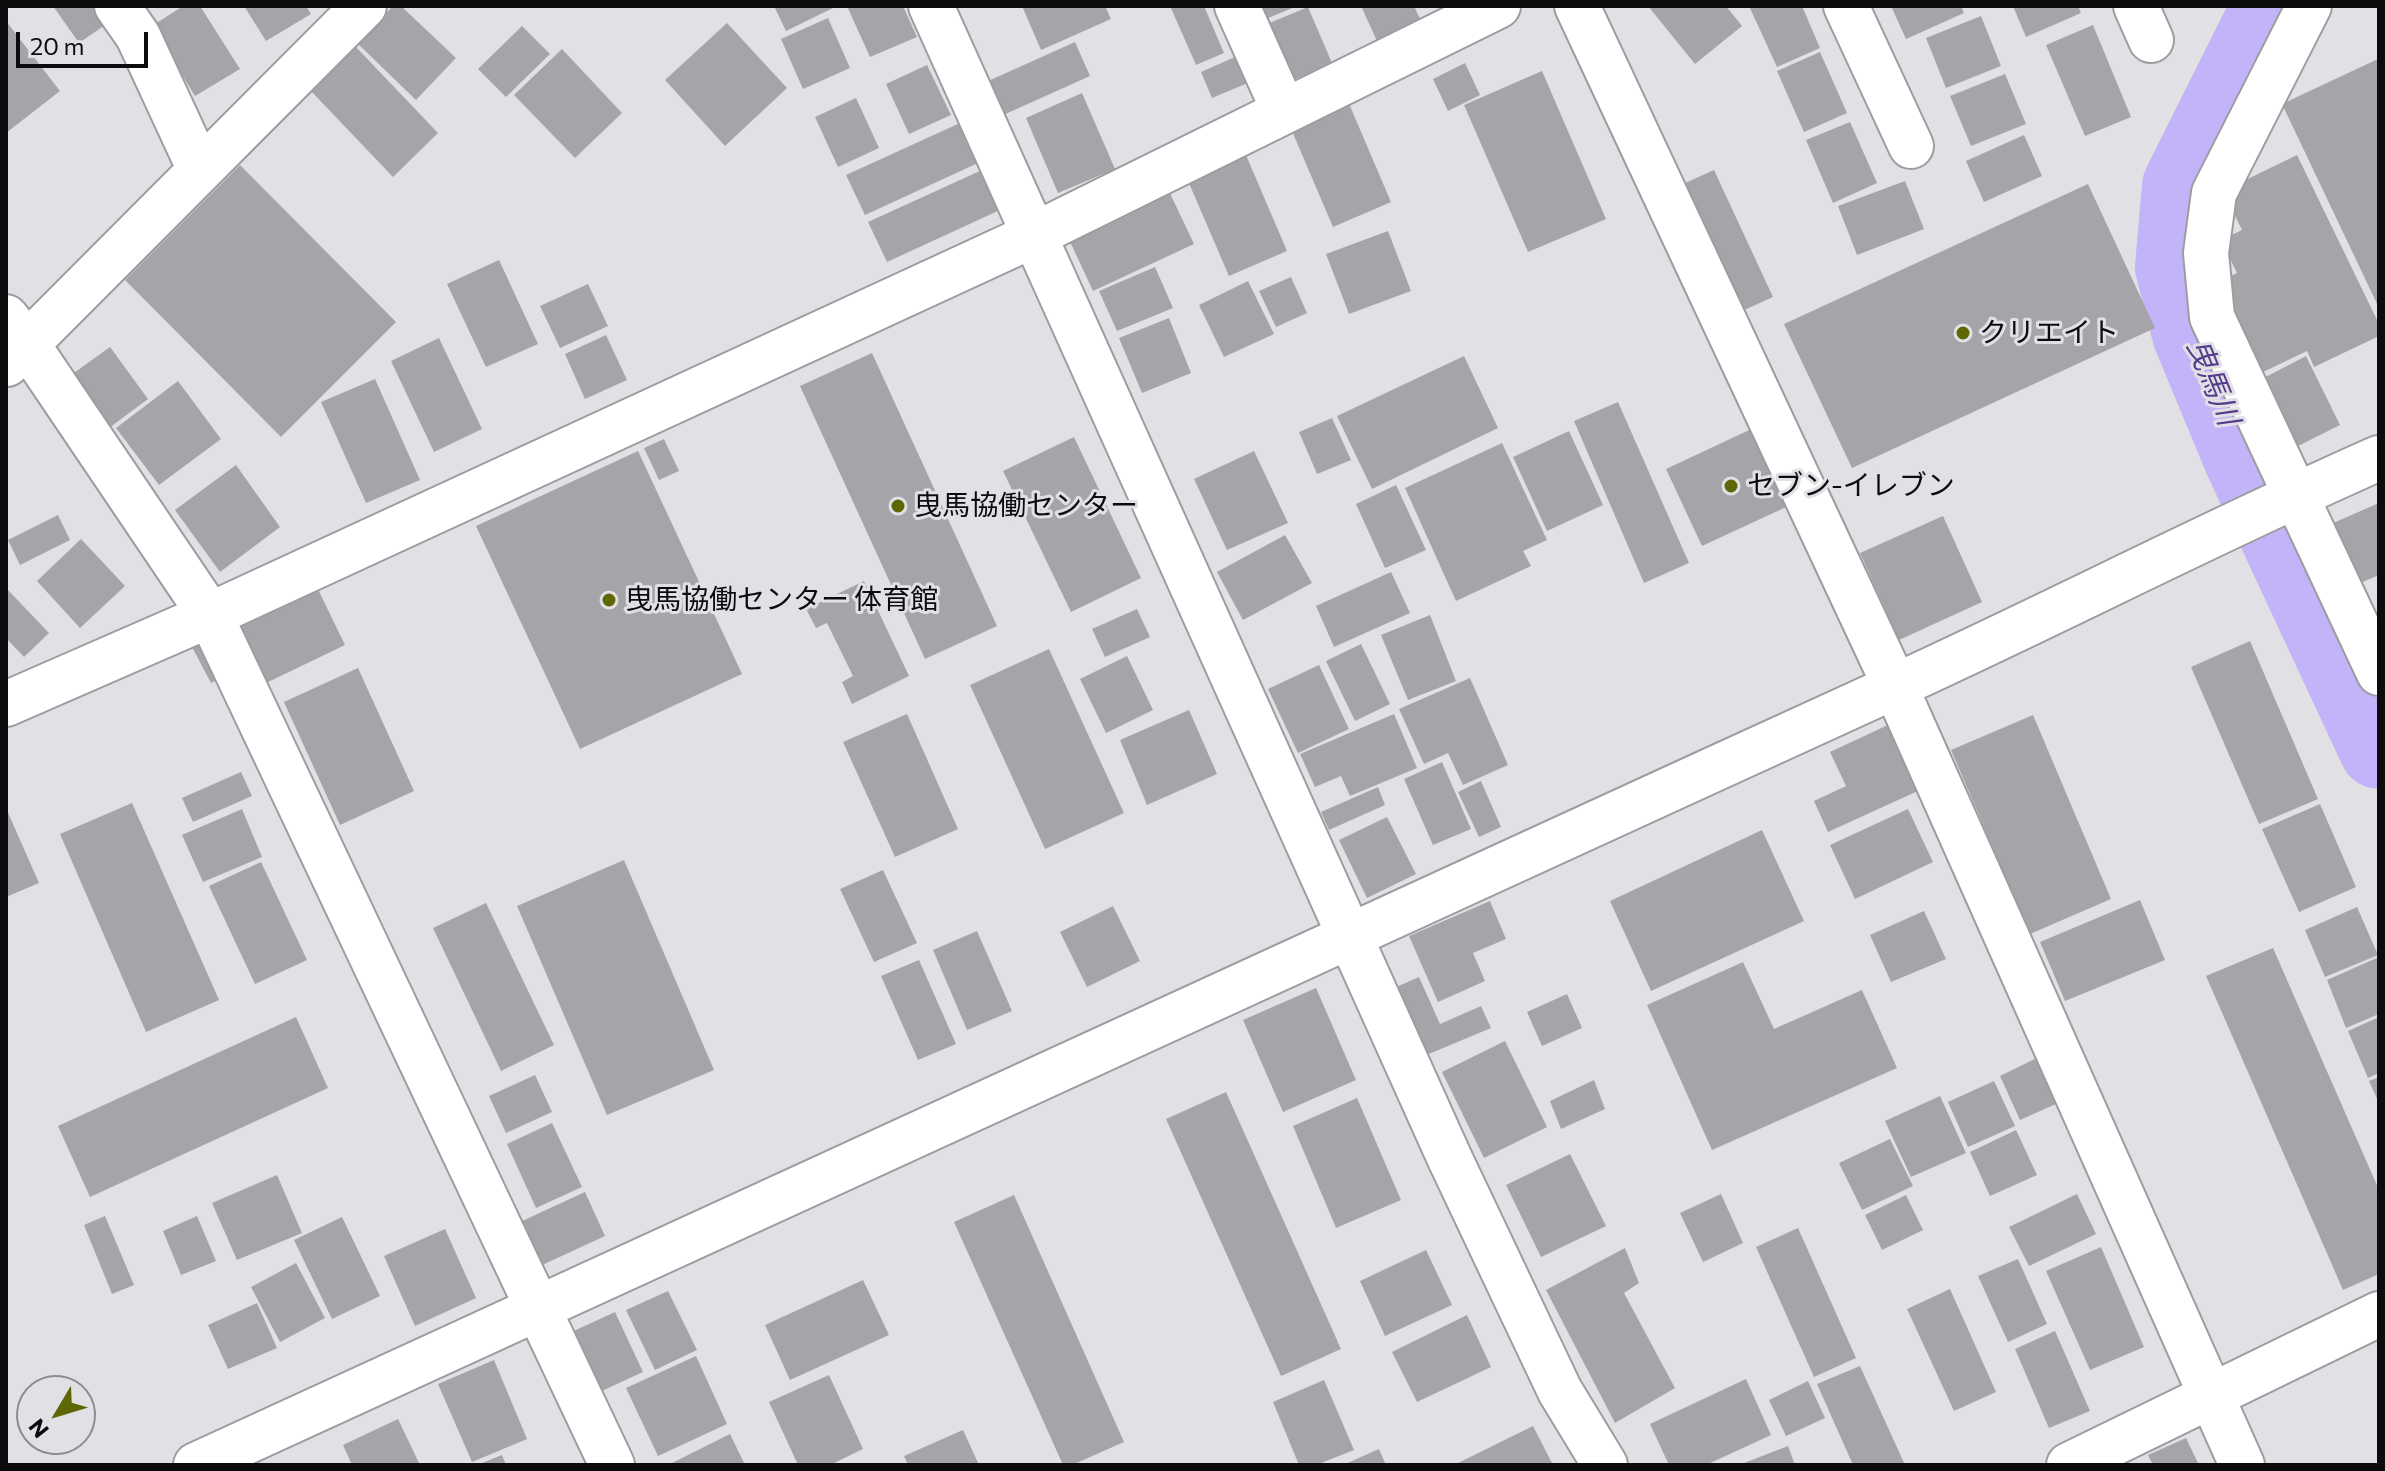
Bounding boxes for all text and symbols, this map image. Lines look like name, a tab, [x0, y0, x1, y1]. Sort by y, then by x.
scale bar	[20, 16, 152, 66]
text: 20 m	[30, 31, 84, 60]
place label: クリエイト	[1979, 316, 2119, 350]
marker: クリエイト	[1954, 324, 1972, 342]
water label: 曳馬川	[2179, 334, 2247, 430]
place label: セブン-イレブン	[1747, 469, 1955, 503]
marker: セブン-イレブン	[1722, 477, 1740, 495]
place label: 曳馬協働センター	[914, 489, 1138, 523]
marker: 曳馬協働センター	[889, 497, 907, 515]
place label: 曳馬協働センター 体育館	[625, 583, 938, 617]
marker: 曳馬協働センター 体育館	[600, 591, 618, 609]
north arrow	[16, 1375, 96, 1455]
text: N	[23, 1414, 54, 1444]

